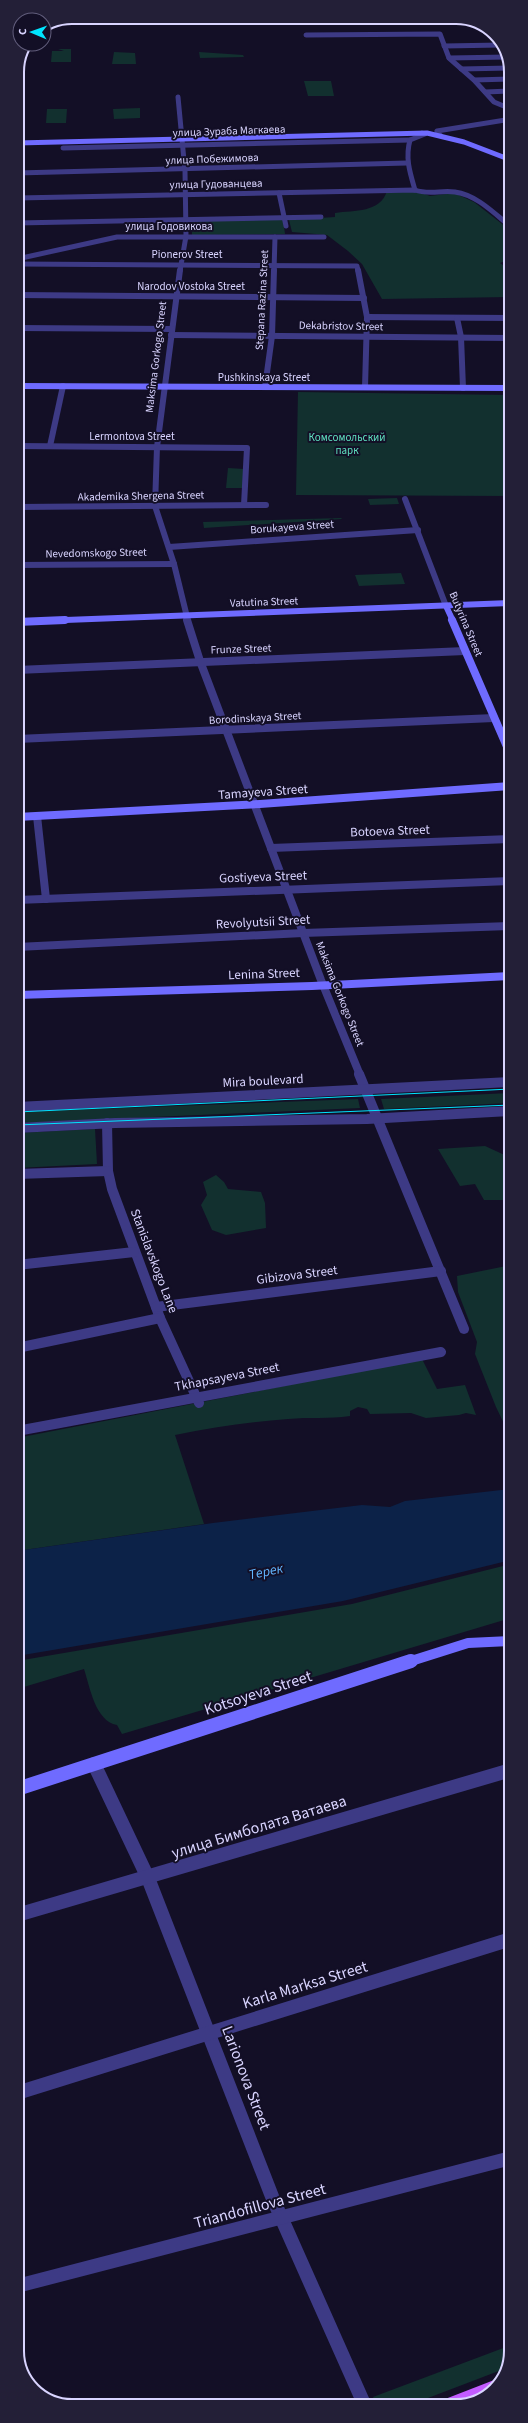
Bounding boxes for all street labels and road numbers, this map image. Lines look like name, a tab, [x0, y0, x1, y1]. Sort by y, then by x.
street label: улица Зураба Магкаева	[172, 122, 286, 140]
street label: улица Побежимова	[165, 150, 259, 168]
street label: улица Гудованцева	[169, 176, 263, 192]
street label: улица Годовикова	[125, 219, 213, 234]
street label: Pionerov Street	[152, 247, 223, 262]
street label: Stepana Razina Street	[252, 249, 272, 351]
street label: Narodov Vostoka Street	[137, 279, 245, 294]
street label: Maksima Gorkogo Street	[142, 300, 170, 414]
street label: Dekabristov Street	[299, 318, 384, 334]
street label: Pushkinskaya Street	[218, 370, 311, 385]
street label: Lermontova Street	[89, 429, 175, 444]
street label: Akademika Shergena Street	[78, 487, 205, 505]
street label: Borukayeva Street	[250, 517, 335, 537]
street label: Nevedomskogo Street	[45, 545, 147, 561]
street label: Butyrina Street	[446, 589, 487, 659]
street label: Vatutina Street	[230, 593, 299, 611]
street label: Frunze Street	[210, 640, 272, 658]
street label: Borodinskaya Street	[208, 708, 302, 728]
street label: Tamayeva Street	[217, 780, 309, 804]
street label: Botoeva Street	[350, 821, 431, 841]
street label: Gostiyeva Street	[219, 866, 308, 888]
street label: Revolyutsii Street	[215, 911, 311, 933]
street label: Maksima Gorkogo Street	[312, 939, 368, 1049]
street label: Lenina Street	[228, 964, 301, 984]
street label: Mira boulevard	[222, 1070, 304, 1092]
street label: Stanislavskogo Lane	[126, 1206, 182, 1316]
street label: Gibizova Street	[255, 1261, 339, 1289]
street label: Tkhapsayeva Street	[173, 1358, 281, 1396]
street label: Kotsoyeva Street	[201, 1665, 315, 1721]
street label: улица Бимболата Ватаева	[169, 1790, 349, 1864]
street label: Karla Marksa Street	[240, 1955, 371, 2014]
street label: Larionova Street	[216, 2023, 276, 2134]
street label: Triandofillova Street	[192, 2178, 329, 2234]

